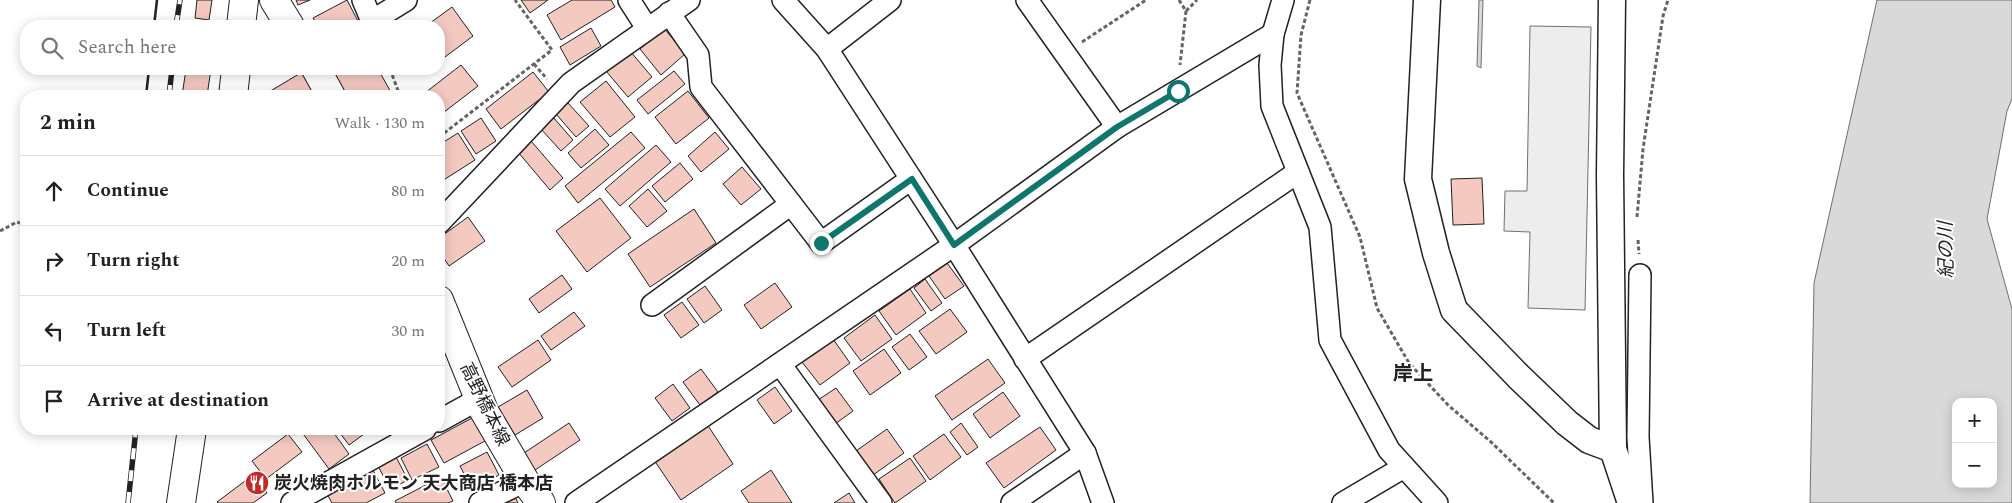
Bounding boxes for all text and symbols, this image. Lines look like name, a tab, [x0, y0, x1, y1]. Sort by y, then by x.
search box	[20, 20, 445, 75]
text: Search here	[78, 33, 177, 62]
icon: search	[38, 34, 66, 62]
route start	[1167, 80, 1190, 103]
text: 2 min	[40, 107, 96, 139]
text: Walk · 130 m	[334, 111, 425, 135]
text: Continue	[87, 176, 169, 205]
icon: ahead	[40, 177, 68, 205]
text: 80 m	[391, 179, 425, 203]
water label: 紀の川	[1931, 219, 1961, 279]
route end	[810, 232, 833, 255]
text: Turn right	[87, 246, 180, 275]
icon: right	[40, 247, 68, 275]
text: 20 m	[391, 249, 425, 273]
text: Turn left	[87, 316, 166, 345]
icon: left	[40, 317, 68, 345]
text: 30 m	[391, 319, 425, 343]
street label: 高野橋本線	[453, 358, 516, 451]
district label: 岸上	[1393, 359, 1433, 389]
text: Arrive at destination	[87, 386, 269, 415]
icon: arrive	[40, 387, 68, 415]
map controls	[1952, 398, 1997, 488]
button: +	[1952, 398, 1997, 443]
button: −	[1952, 443, 1997, 488]
restaurant icon: 炭火焼肉ホルモン 天大商店 橋本店	[244, 470, 270, 496]
place label: 炭火焼肉ホルモン 天大商店 橋本店	[274, 470, 553, 497]

